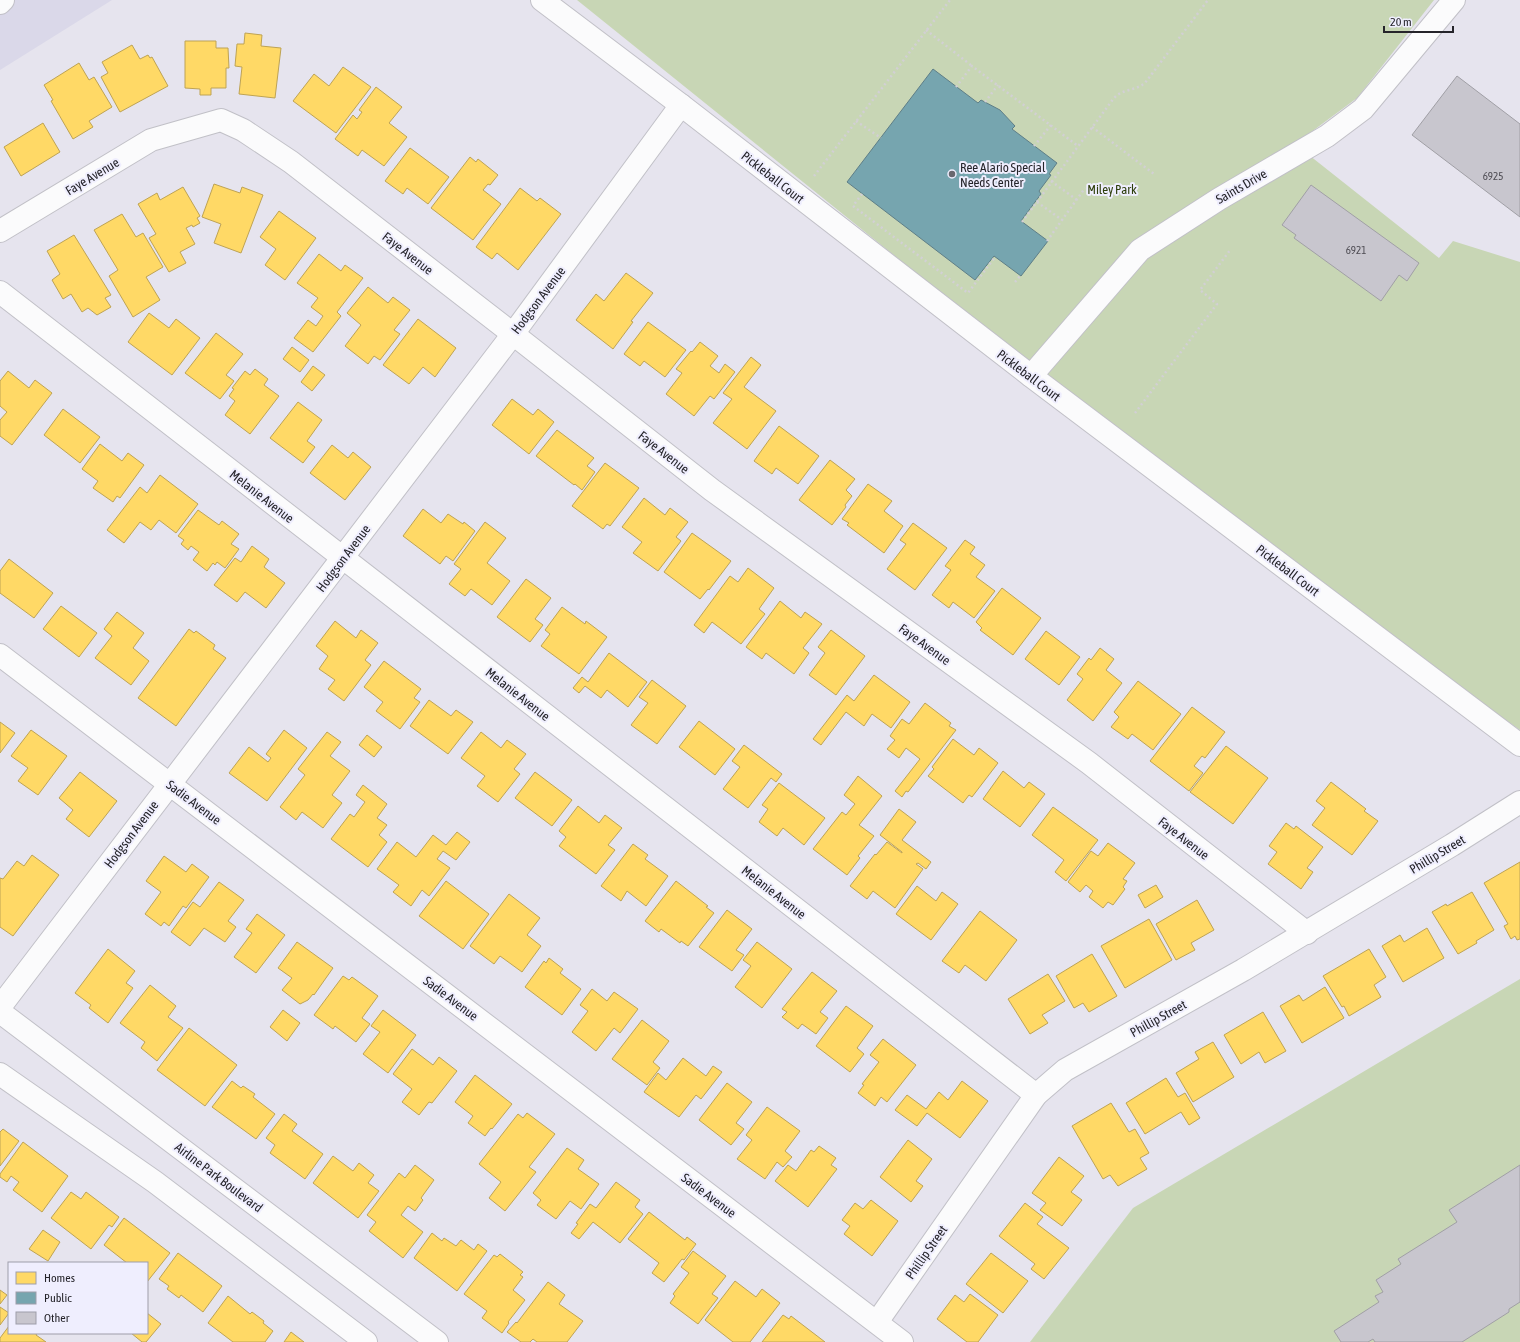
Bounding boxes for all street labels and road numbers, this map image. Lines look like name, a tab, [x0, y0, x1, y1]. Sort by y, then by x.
street label: Pickleball Court	[738, 148, 807, 207]
street label: Faye Avenue	[63, 155, 122, 198]
street label: Saints Drive	[1213, 166, 1269, 207]
street label: Faye Avenue	[379, 229, 436, 278]
street label: Hodgson Avenue	[508, 264, 569, 337]
street label: Pickleball Court	[994, 347, 1064, 404]
street label: Faye Avenue	[635, 428, 692, 477]
street label: Melanie Avenue	[227, 467, 297, 526]
street label: Hodgson Avenue	[313, 522, 374, 595]
street label: Pickleball Court	[1253, 542, 1323, 599]
street label: Faye Avenue	[896, 621, 953, 668]
street label: Melanie Avenue	[483, 665, 553, 724]
street label: Sadie Avenue	[163, 777, 224, 828]
street label: Hodgson Avenue	[101, 798, 162, 871]
street label: Faye Avenue	[1155, 814, 1212, 863]
street label: Phillip Street	[1407, 832, 1468, 877]
street label: Melanie Avenue	[739, 863, 809, 922]
street label: Sadie Avenue	[420, 973, 481, 1024]
street label: Phillip Street	[1127, 997, 1189, 1040]
street label: Airline Park Boulevard	[172, 1140, 266, 1215]
street label: Sadie Avenue	[678, 1170, 739, 1221]
street label: Phillip Street	[902, 1222, 950, 1282]

